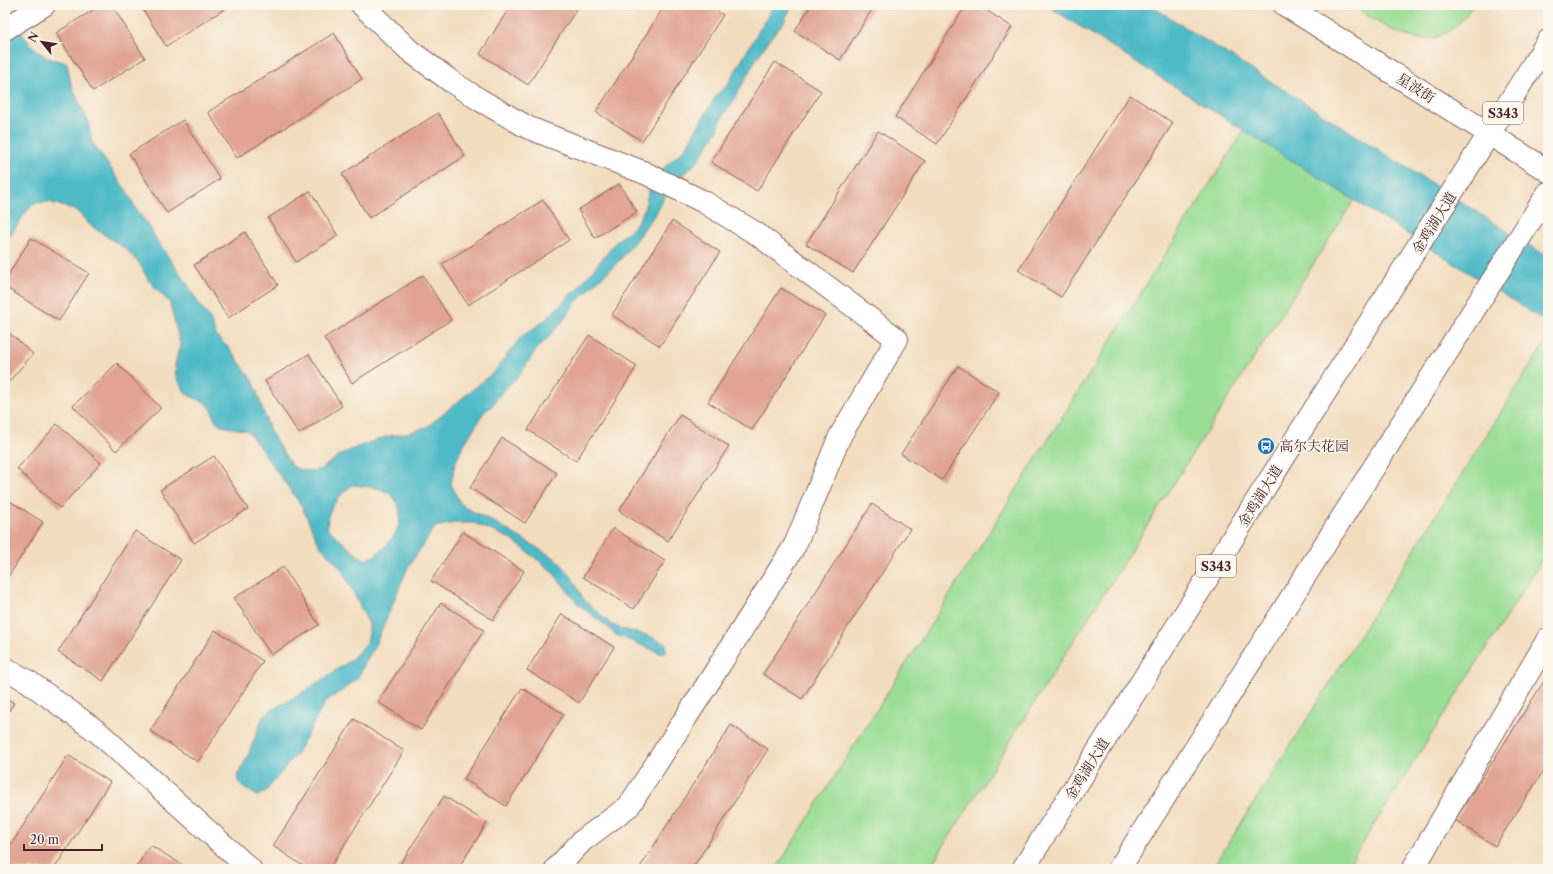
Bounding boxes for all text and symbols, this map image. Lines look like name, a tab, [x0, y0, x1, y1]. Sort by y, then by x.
north arrow	[22, 22, 62, 62]
text: N	[25, 29, 42, 45]
street label: 星波街	[1393, 69, 1439, 107]
road number: S343	[1483, 102, 1523, 124]
street label: 金鸡湖大道	[1408, 189, 1460, 257]
bus stop icon: 高尔夫花园	[1256, 436, 1276, 456]
place label: 高尔夫花园	[1279, 437, 1349, 455]
street label: 金鸡湖大道	[1234, 462, 1286, 530]
road number: S343	[1196, 555, 1236, 577]
street label: 金鸡湖大道	[1061, 735, 1113, 803]
scale bar	[24, 826, 102, 852]
text: 20 m	[30, 832, 59, 847]

